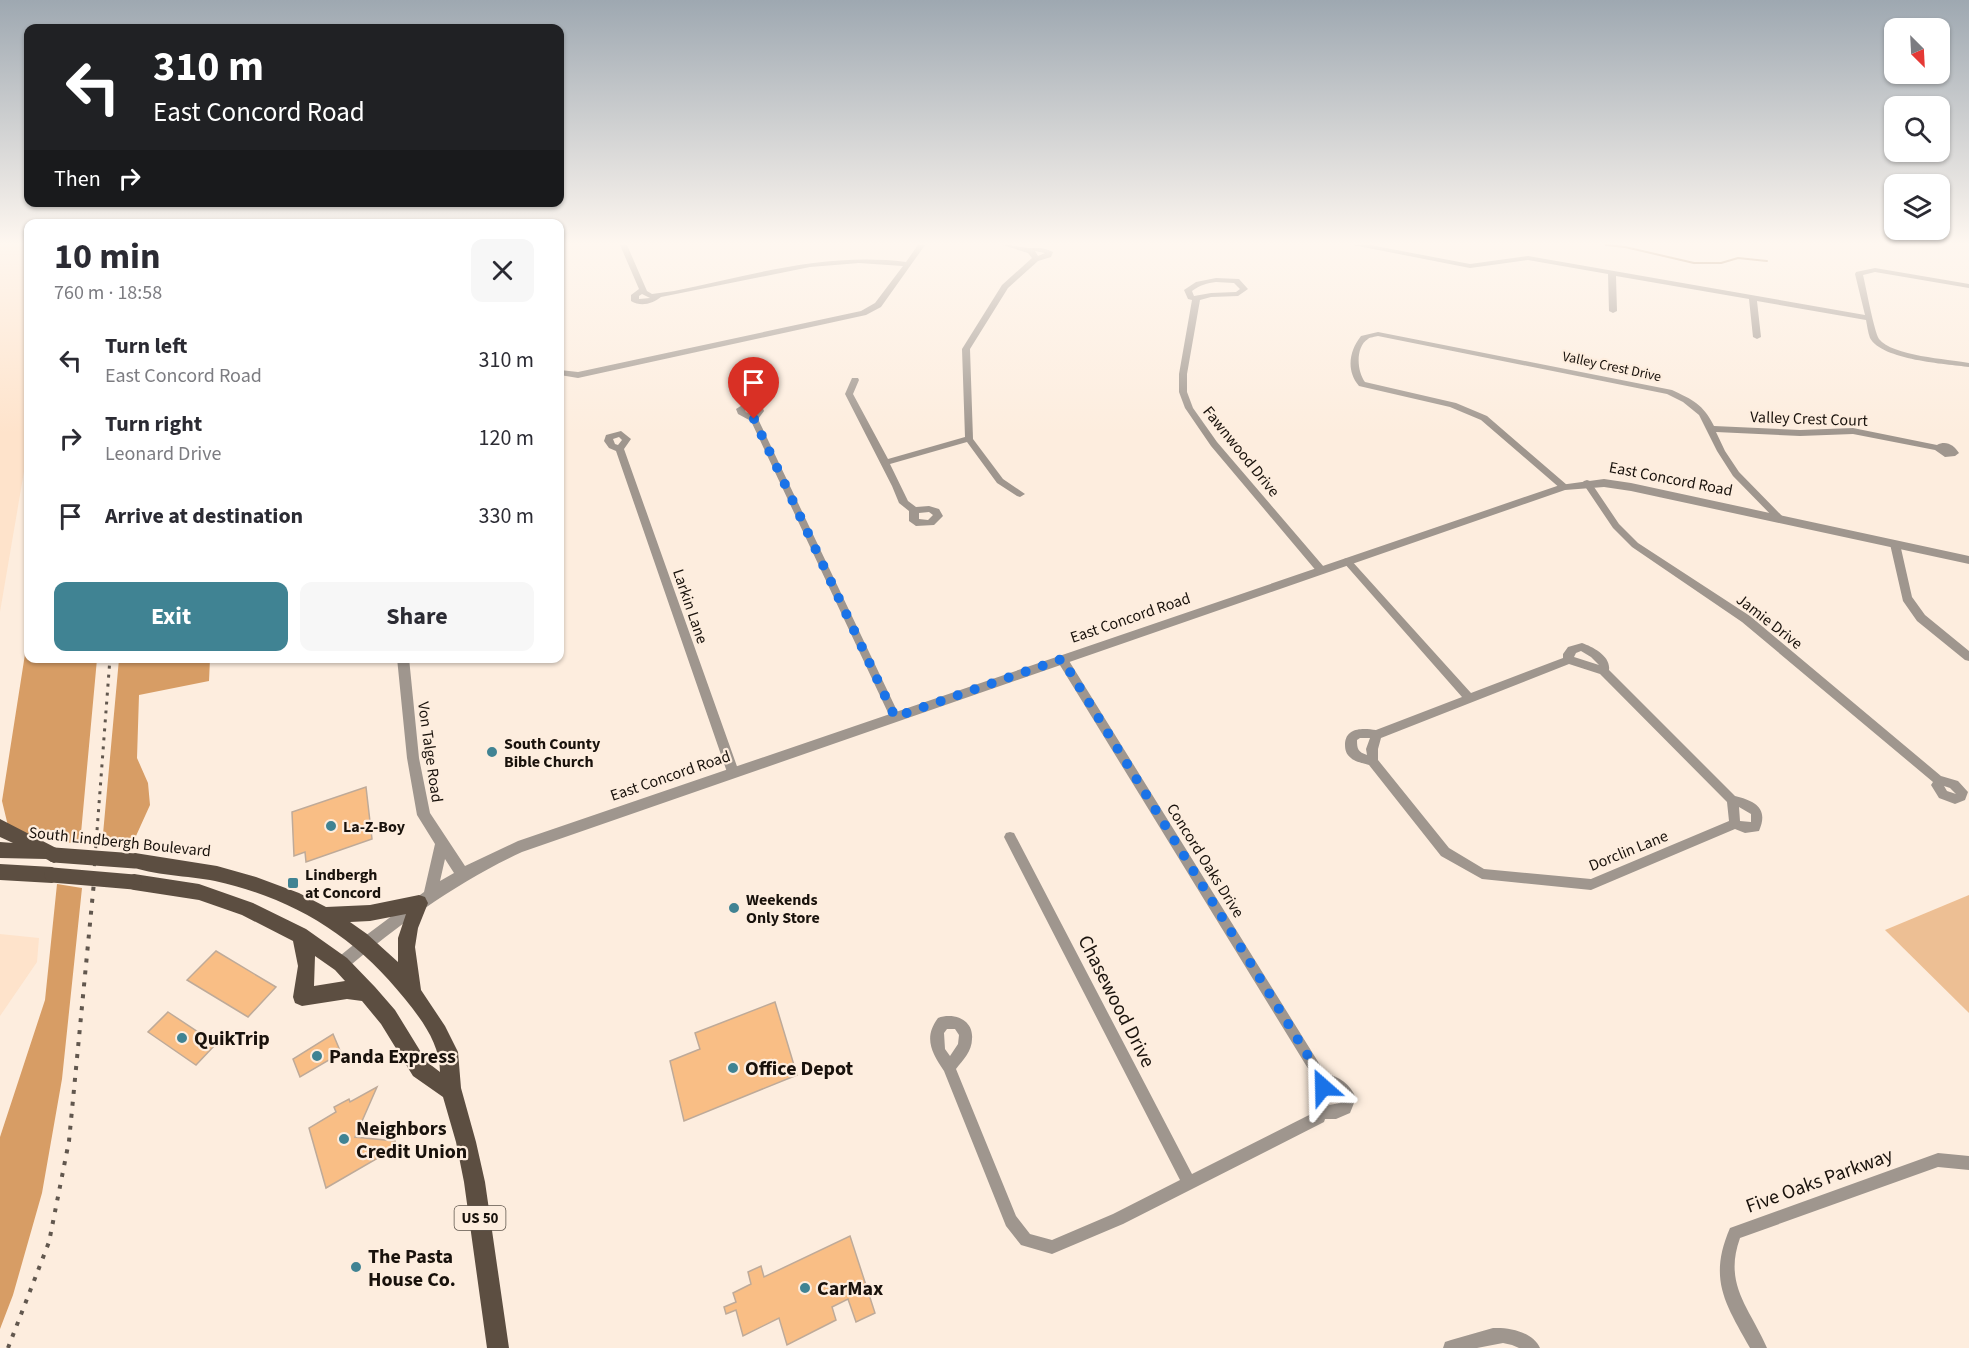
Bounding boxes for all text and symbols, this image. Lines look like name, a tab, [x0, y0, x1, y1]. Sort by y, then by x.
north arrow	[1884, 18, 1950, 84]
map controls	[1884, 18, 1950, 240]
text: 310 m	[153, 37, 264, 97]
icon: left	[54, 48, 132, 126]
text: East Concord Road	[153, 93, 365, 132]
button: search	[1884, 96, 1950, 162]
icon: right	[113, 162, 146, 195]
text: Then	[54, 163, 101, 195]
button: layers	[1884, 174, 1950, 240]
text: 10 min	[54, 231, 161, 282]
button: close	[471, 239, 534, 302]
text: 760 m · 18:58	[54, 279, 162, 307]
text: Turn left	[105, 330, 187, 362]
icon: left	[54, 344, 87, 377]
text: 310 m	[479, 344, 534, 376]
street label: Valley Crest Drive	[1561, 347, 1663, 387]
pin	[728, 357, 779, 419]
text: East Concord Road	[105, 362, 262, 390]
icon: arrive	[737, 366, 770, 399]
street label: Fawnwood Drive	[1198, 401, 1285, 502]
street label: Valley Crest Court	[1750, 406, 1869, 432]
text: Turn right	[105, 408, 202, 440]
icon: right	[54, 422, 87, 455]
text: 120 m	[479, 422, 534, 454]
text: Leonard Drive	[105, 440, 221, 468]
street label: East Concord Road	[1607, 456, 1735, 502]
icon: arrive	[54, 500, 87, 533]
text: Arrive at destination	[105, 500, 303, 532]
text: 330 m	[479, 500, 534, 532]
street label: Larkin Lane	[667, 566, 713, 647]
button: Exit	[54, 582, 288, 651]
button: Share	[300, 582, 534, 651]
street label: East Concord Road	[1067, 587, 1193, 649]
street label: Jamie Drive	[1732, 589, 1807, 655]
street label: Von Talge Road	[412, 700, 448, 804]
place label: South County Bible Church	[504, 733, 601, 773]
marker: South County Bible Church	[485, 745, 499, 759]
street label: East Concord Road	[607, 745, 733, 807]
street label: Concord Oaks Drive	[1161, 799, 1249, 922]
place label: La-Z-Boy	[343, 816, 406, 838]
marker: La-Z-Boy	[324, 819, 338, 833]
street label: South Lindbergh Boulevard	[28, 821, 212, 863]
street label: Dorclin Lane	[1585, 825, 1671, 877]
place label: Lindbergh at Concord	[305, 864, 381, 904]
marker: Lindbergh at Concord	[286, 876, 300, 890]
place label: Weekends Only Store	[746, 889, 820, 929]
marker: Weekends Only Store	[727, 901, 741, 915]
street label: Chasewood Drive	[1071, 930, 1162, 1073]
place label: QuikTrip	[194, 1025, 270, 1053]
marker: QuikTrip	[175, 1031, 189, 1045]
place label: Panda Express	[329, 1043, 456, 1071]
marker: Panda Express	[310, 1049, 324, 1063]
place label: Office Depot	[745, 1055, 854, 1083]
position arrow	[1291, 1055, 1355, 1119]
marker: Office Depot	[726, 1061, 740, 1075]
place label: Neighbors Credit Union	[356, 1115, 467, 1166]
marker: Neighbors Credit Union	[337, 1132, 351, 1146]
street label: Five Oaks Parkway	[1742, 1141, 1897, 1221]
road number: US 50	[454, 1206, 506, 1230]
place label: The Pasta House Co.	[368, 1243, 456, 1294]
marker: The Pasta House Co.	[349, 1260, 363, 1274]
place label: CarMax	[817, 1275, 883, 1303]
marker: CarMax	[798, 1281, 812, 1295]

